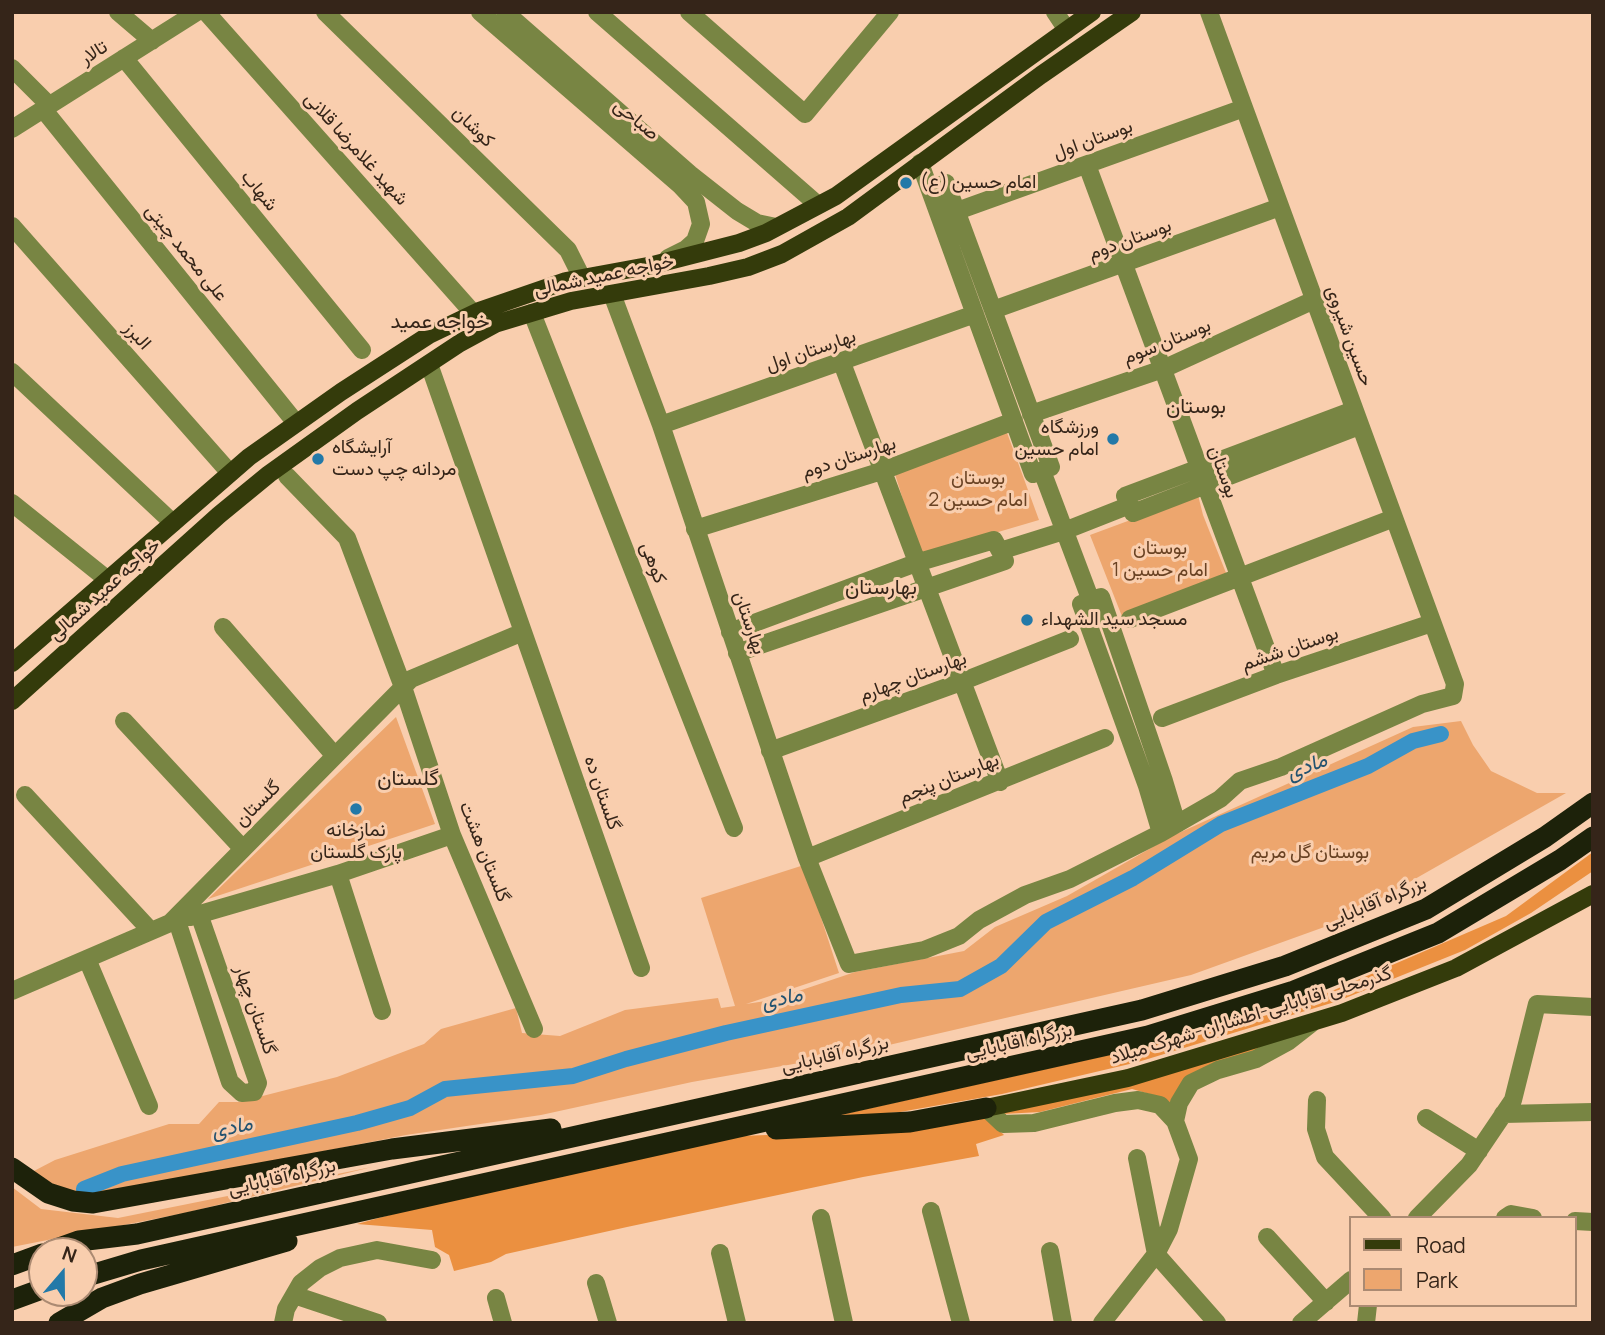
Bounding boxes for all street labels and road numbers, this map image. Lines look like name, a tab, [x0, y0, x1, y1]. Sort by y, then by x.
street label: تالار	[76, 36, 112, 70]
street label: شهید غلامرضا قلانی	[299, 87, 413, 211]
street label: صباحی	[609, 94, 663, 146]
street label: کوشان	[447, 102, 499, 152]
street label: بوستان اول	[1050, 115, 1136, 165]
street label: شهاب	[236, 166, 282, 216]
street label: علی محمد چیتی	[140, 200, 232, 306]
street label: بوستان دوم	[1085, 214, 1175, 266]
street label: خواجه عمید شمالی	[532, 250, 676, 302]
street label: حسین شیروی	[1320, 283, 1378, 389]
street label: بوستان سوم	[1120, 314, 1214, 370]
street label: البرز	[118, 317, 156, 355]
street label: بهارستان اول	[763, 325, 859, 377]
street label: بهارستان دوم	[799, 432, 899, 484]
street label: بوستان	[1203, 443, 1243, 501]
street label: خواجه عمید شمالی	[45, 534, 165, 646]
street label: کوهی	[635, 539, 671, 587]
street label: بهارستان	[728, 588, 770, 658]
street label: بوستان ششم	[1239, 622, 1341, 676]
street label: بهارستان چهارم	[856, 647, 970, 707]
street label: بهارستان پنجم	[895, 749, 1003, 809]
street label: گلستان ده	[579, 753, 625, 833]
street label: گلستان	[230, 776, 286, 832]
street label: گلستان هشت	[454, 798, 514, 906]
street label: بزرگراه آقابابایی	[1320, 871, 1430, 935]
street label: گلستان چهار	[229, 962, 281, 1058]
street label: گذرمحلی اقابابایی-اطشاران-شهرک میلاد	[1108, 962, 1394, 1070]
street label: بزرگراه اقابابایی	[963, 1019, 1075, 1065]
street label: بزرگراه آقابابایی	[779, 1032, 891, 1078]
street label: بزرگراه آقابابایی	[226, 1155, 338, 1201]

